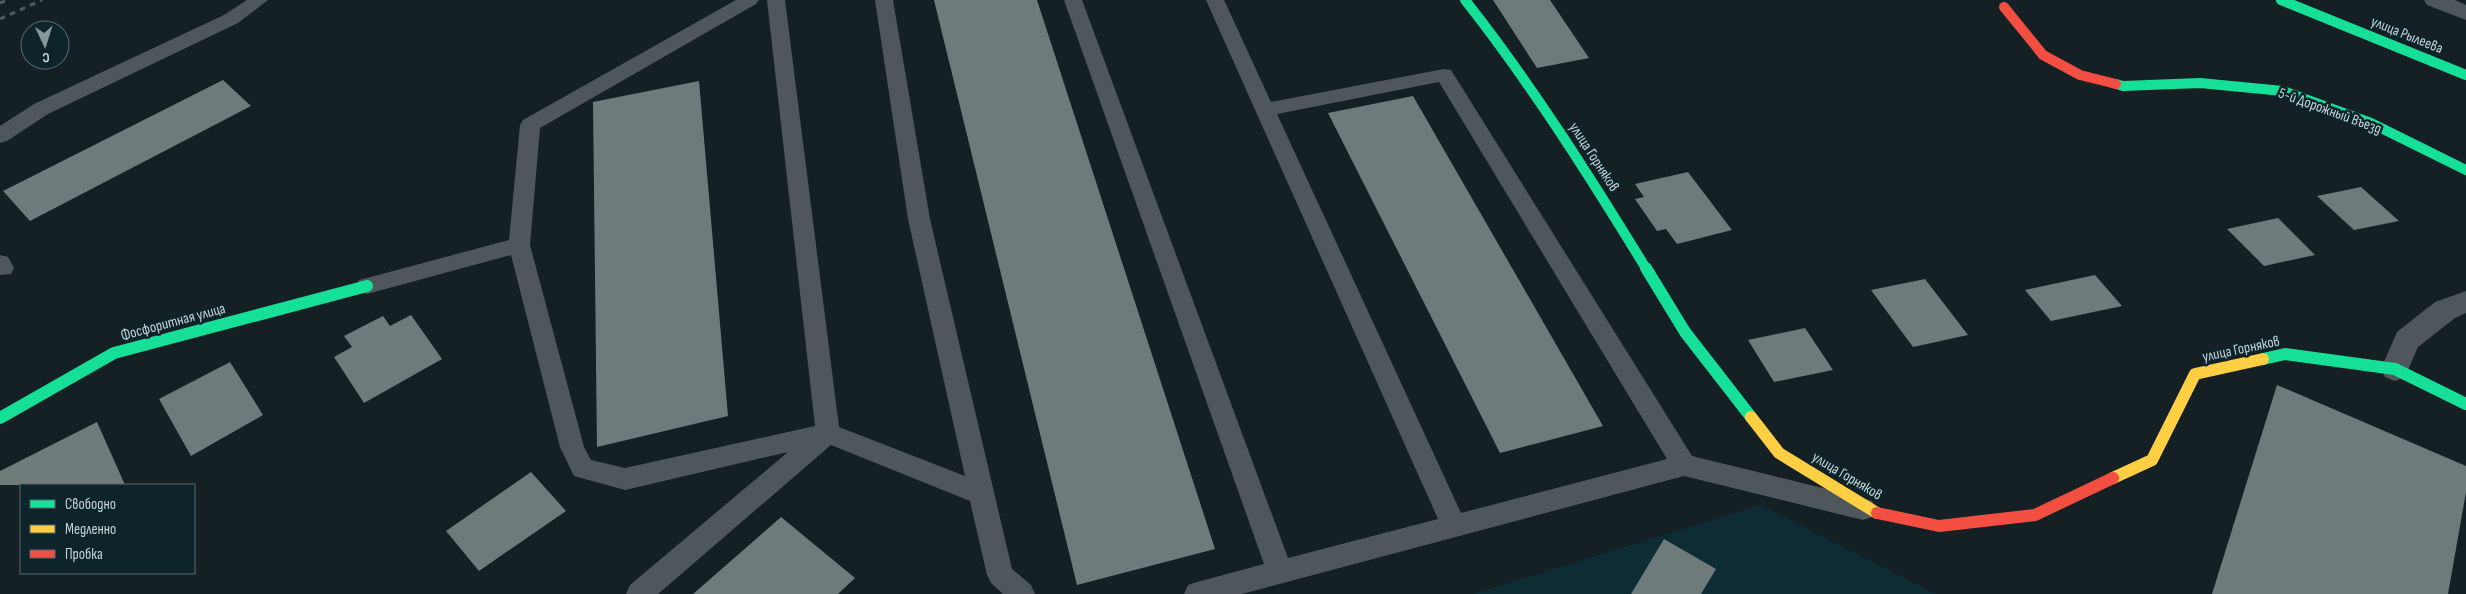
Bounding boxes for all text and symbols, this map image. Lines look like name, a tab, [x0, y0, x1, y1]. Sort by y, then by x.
street label: улица Рылеева	[2368, 12, 2446, 58]
north arrow	[20, 20, 70, 70]
text: С	[42, 49, 50, 66]
street label: 5-й Дорожный Въезд	[2276, 84, 2384, 138]
street label: улица Горняков	[1565, 119, 1623, 195]
street label: Фосфоритная улица	[119, 299, 228, 345]
street label: улица Горняков	[2201, 332, 2281, 366]
street label: улица Горняков	[1808, 448, 1886, 504]
legend	[20, 484, 195, 574]
text: Свободно	[65, 495, 116, 514]
text: Медленно	[65, 520, 116, 539]
text: Пробка	[65, 545, 103, 564]

